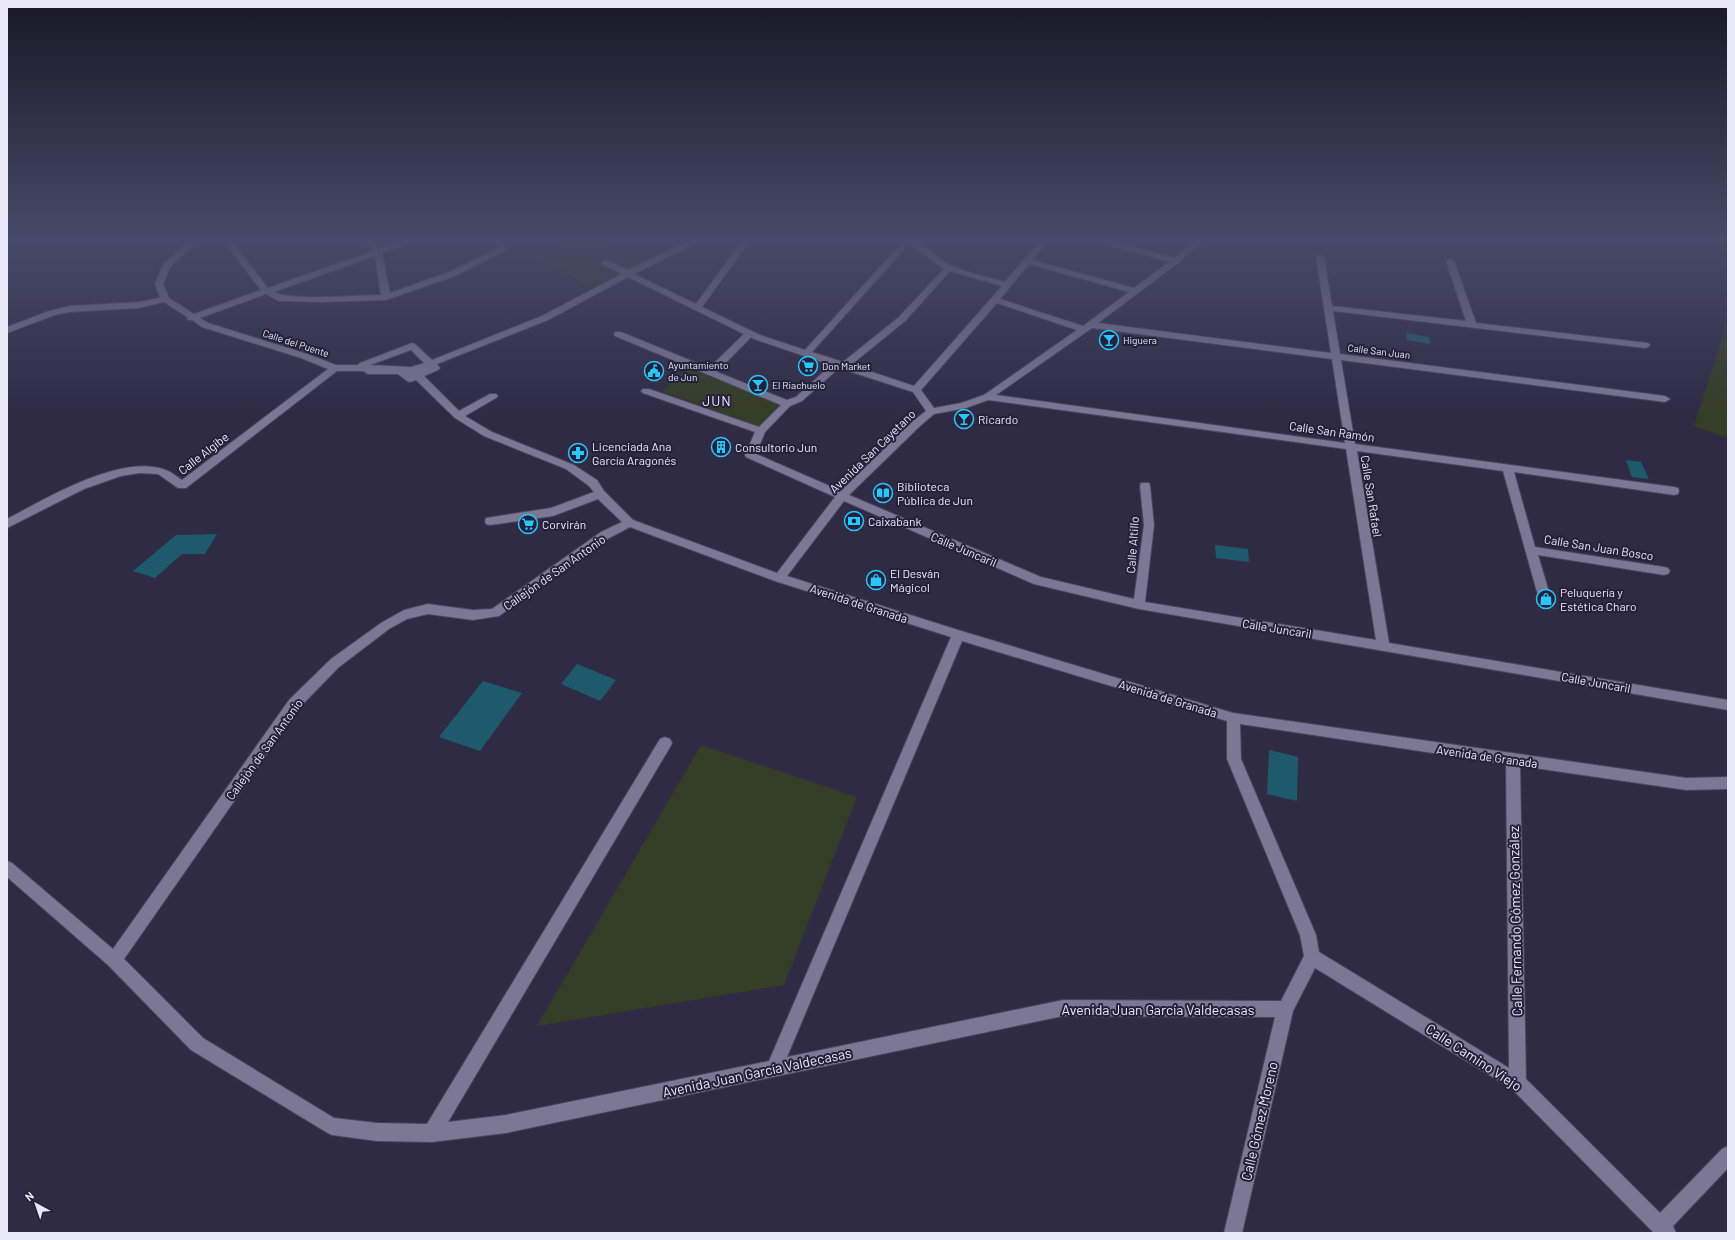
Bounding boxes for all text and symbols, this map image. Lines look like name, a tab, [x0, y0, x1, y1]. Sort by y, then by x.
street label: Calle del Puente	[261, 327, 331, 359]
bar icon: Higuera	[1098, 329, 1120, 351]
place label: Higuera	[1123, 334, 1157, 346]
street label: Calle San Juan	[1347, 341, 1411, 361]
supermarket icon: Don Market	[797, 355, 819, 377]
place label: Ayuntamiento de Jun	[668, 359, 728, 383]
public building icon: Ayuntamiento de Jun	[643, 360, 665, 382]
place label: Don Market	[822, 360, 871, 372]
bar icon: El Riachuelo	[747, 374, 769, 396]
place label: El Riachuelo	[772, 379, 825, 391]
district label: JUN	[702, 392, 732, 409]
street label: Avenida San Cayetano	[826, 406, 918, 496]
bar icon: Ricardo	[953, 408, 975, 430]
place label: Ricardo	[978, 412, 1018, 426]
street label: Calle San Ramón	[1289, 418, 1375, 444]
street label: Calle Algibe	[175, 429, 231, 477]
building icon: Consultorio Jun	[710, 436, 732, 458]
place label: Licenciada Ana García Aragonés	[592, 439, 676, 467]
place label: Consultorio Jun	[735, 440, 817, 454]
pharmacy icon: Licenciada Ana García Aragonés	[567, 442, 589, 464]
street label: Calle San Rafael	[1359, 454, 1385, 538]
place label: Biblioteca Pública de Jun	[897, 479, 973, 507]
library icon: Biblioteca Pública de Jun	[872, 482, 894, 504]
bank icon: Caixabank	[843, 510, 865, 532]
supermarket icon: Corvirán	[517, 513, 539, 535]
place label: Caixabank	[868, 514, 921, 528]
street label: Calle Altillo	[1123, 516, 1141, 574]
place label: Corvirán	[542, 517, 586, 531]
street label: Calle Juncaril	[929, 529, 999, 569]
street label: Callejón de San Antonio	[500, 531, 608, 613]
street label: Calle San Juan Bosco	[1543, 531, 1655, 563]
place label: El Desván Mágicol	[890, 566, 940, 594]
shop icon: El Desván Mágicol	[865, 569, 887, 591]
street label: Avenida de Granada	[808, 581, 910, 625]
place label: Peluquería y Estética Charo	[1560, 585, 1636, 613]
shop icon: Peluquería y Estética Charo	[1535, 588, 1557, 610]
street label: Calle Juncaril	[1241, 616, 1313, 640]
street label: Calle Juncaril	[1560, 669, 1632, 695]
street label: Avenida de Granada	[1117, 676, 1219, 720]
street label: Callejón de San Antonio	[223, 696, 305, 802]
street label: Avenida de Granada	[1436, 742, 1538, 770]
street label: Calle Fernando Gómez González	[1505, 826, 1525, 1016]
street label: Avenida Juan García Valdecasas	[1062, 1001, 1255, 1018]
street label: Calle Camino Viejo	[1423, 1020, 1525, 1094]
street label: Avenida Juan García Valdecasas	[661, 1044, 853, 1100]
street label: Calle Gómez Moreno	[1237, 1060, 1281, 1182]
north arrow	[16, 1184, 56, 1224]
text: N	[22, 1189, 36, 1203]

